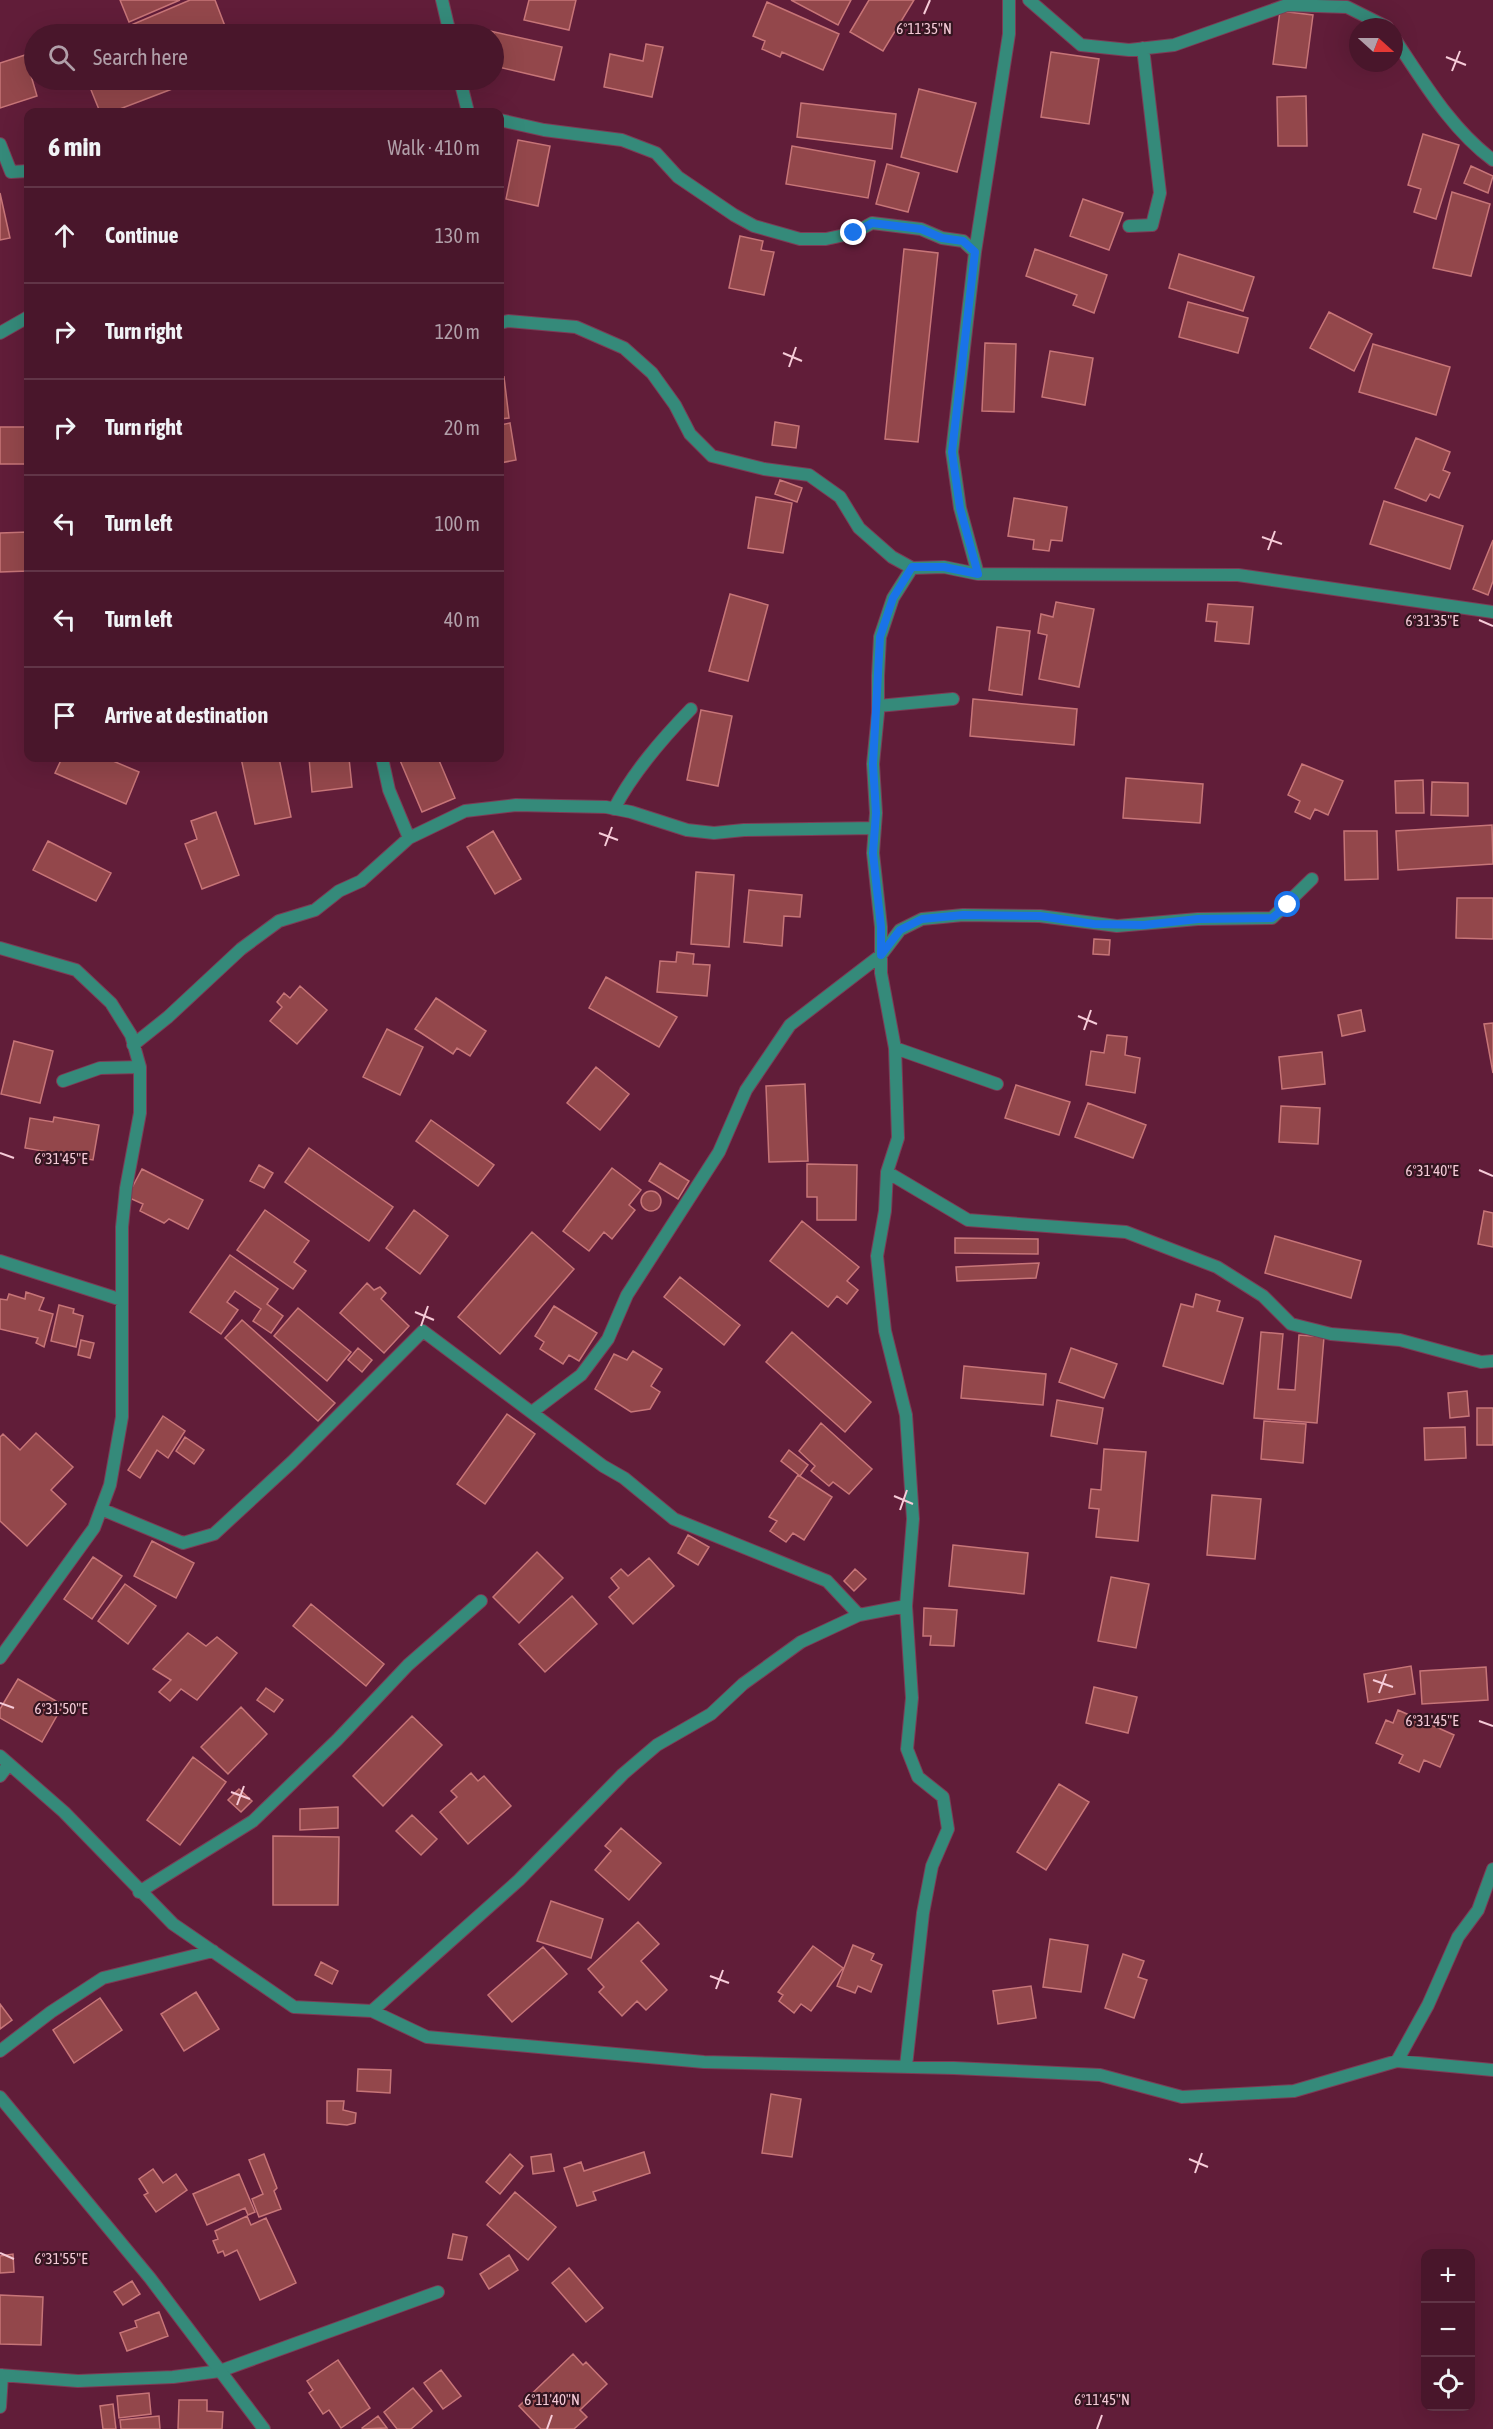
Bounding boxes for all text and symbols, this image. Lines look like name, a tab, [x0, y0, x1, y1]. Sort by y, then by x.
north arrow	[1349, 18, 1403, 72]
text: 6°11'35"N	[896, 20, 952, 37]
search box	[24, 24, 504, 90]
icon: search	[45, 41, 78, 74]
text: Search here	[93, 44, 188, 70]
text: 6 min	[48, 132, 101, 162]
text: Walk · 410 m	[388, 136, 480, 159]
icon: ahead	[48, 219, 81, 252]
route end	[840, 219, 866, 245]
text: Continue	[105, 222, 179, 248]
text: 130 m	[435, 224, 480, 247]
icon: right	[48, 315, 81, 348]
text: Turn right	[105, 318, 182, 344]
text: 120 m	[435, 320, 480, 343]
icon: right	[48, 411, 81, 444]
text: Turn right	[105, 414, 182, 440]
text: 20 m	[444, 416, 480, 439]
icon: left	[48, 507, 81, 540]
text: Turn left	[105, 510, 172, 536]
text: 100 m	[435, 512, 480, 535]
icon: left	[48, 603, 81, 636]
text: Turn left	[105, 606, 172, 632]
text: 40 m	[444, 608, 480, 631]
text: 6°31'35"E	[1405, 612, 1459, 629]
icon: arrive	[48, 699, 81, 732]
text: Arrive at destination	[105, 702, 268, 728]
route start	[1274, 891, 1300, 917]
text: 6°31'45"E	[34, 1150, 88, 1167]
text: 6°31'40"E	[1405, 1162, 1459, 1179]
text: 6°31'50"E	[34, 1700, 88, 1717]
text: 6°31'45"E	[1405, 1712, 1459, 1729]
map controls	[1421, 2249, 1475, 2411]
button: +	[1421, 2249, 1475, 2303]
text: 6°31'55"E	[34, 2250, 88, 2267]
button: −	[1421, 2303, 1475, 2357]
button: locate	[1421, 2357, 1475, 2411]
text: 6°11'40"N	[524, 2391, 580, 2408]
text: 6°11'45"N	[1074, 2391, 1130, 2408]

